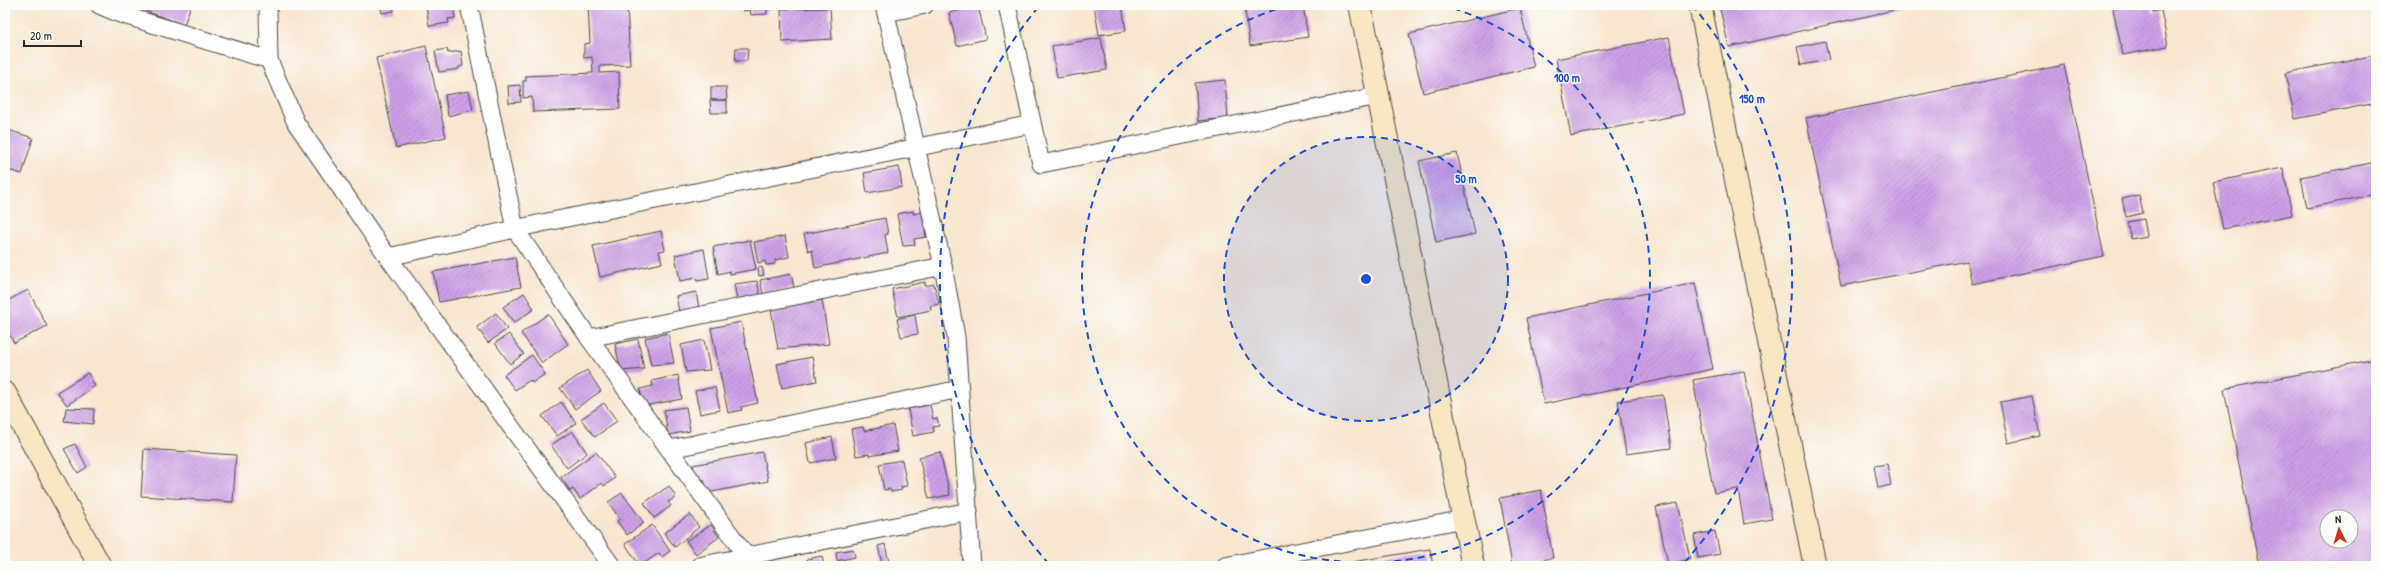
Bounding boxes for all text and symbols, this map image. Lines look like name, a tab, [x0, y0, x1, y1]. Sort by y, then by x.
scale bar	[24, 22, 81, 48]
text: 20 m	[30, 27, 52, 44]
text: 100 m	[1554, 69, 1580, 86]
text: 150 m	[1739, 90, 1765, 107]
text: 50 m	[1455, 170, 1477, 187]
centre of rings	[1359, 272, 1373, 286]
north arrow	[2319, 509, 2359, 549]
text: N	[2335, 512, 2342, 526]

